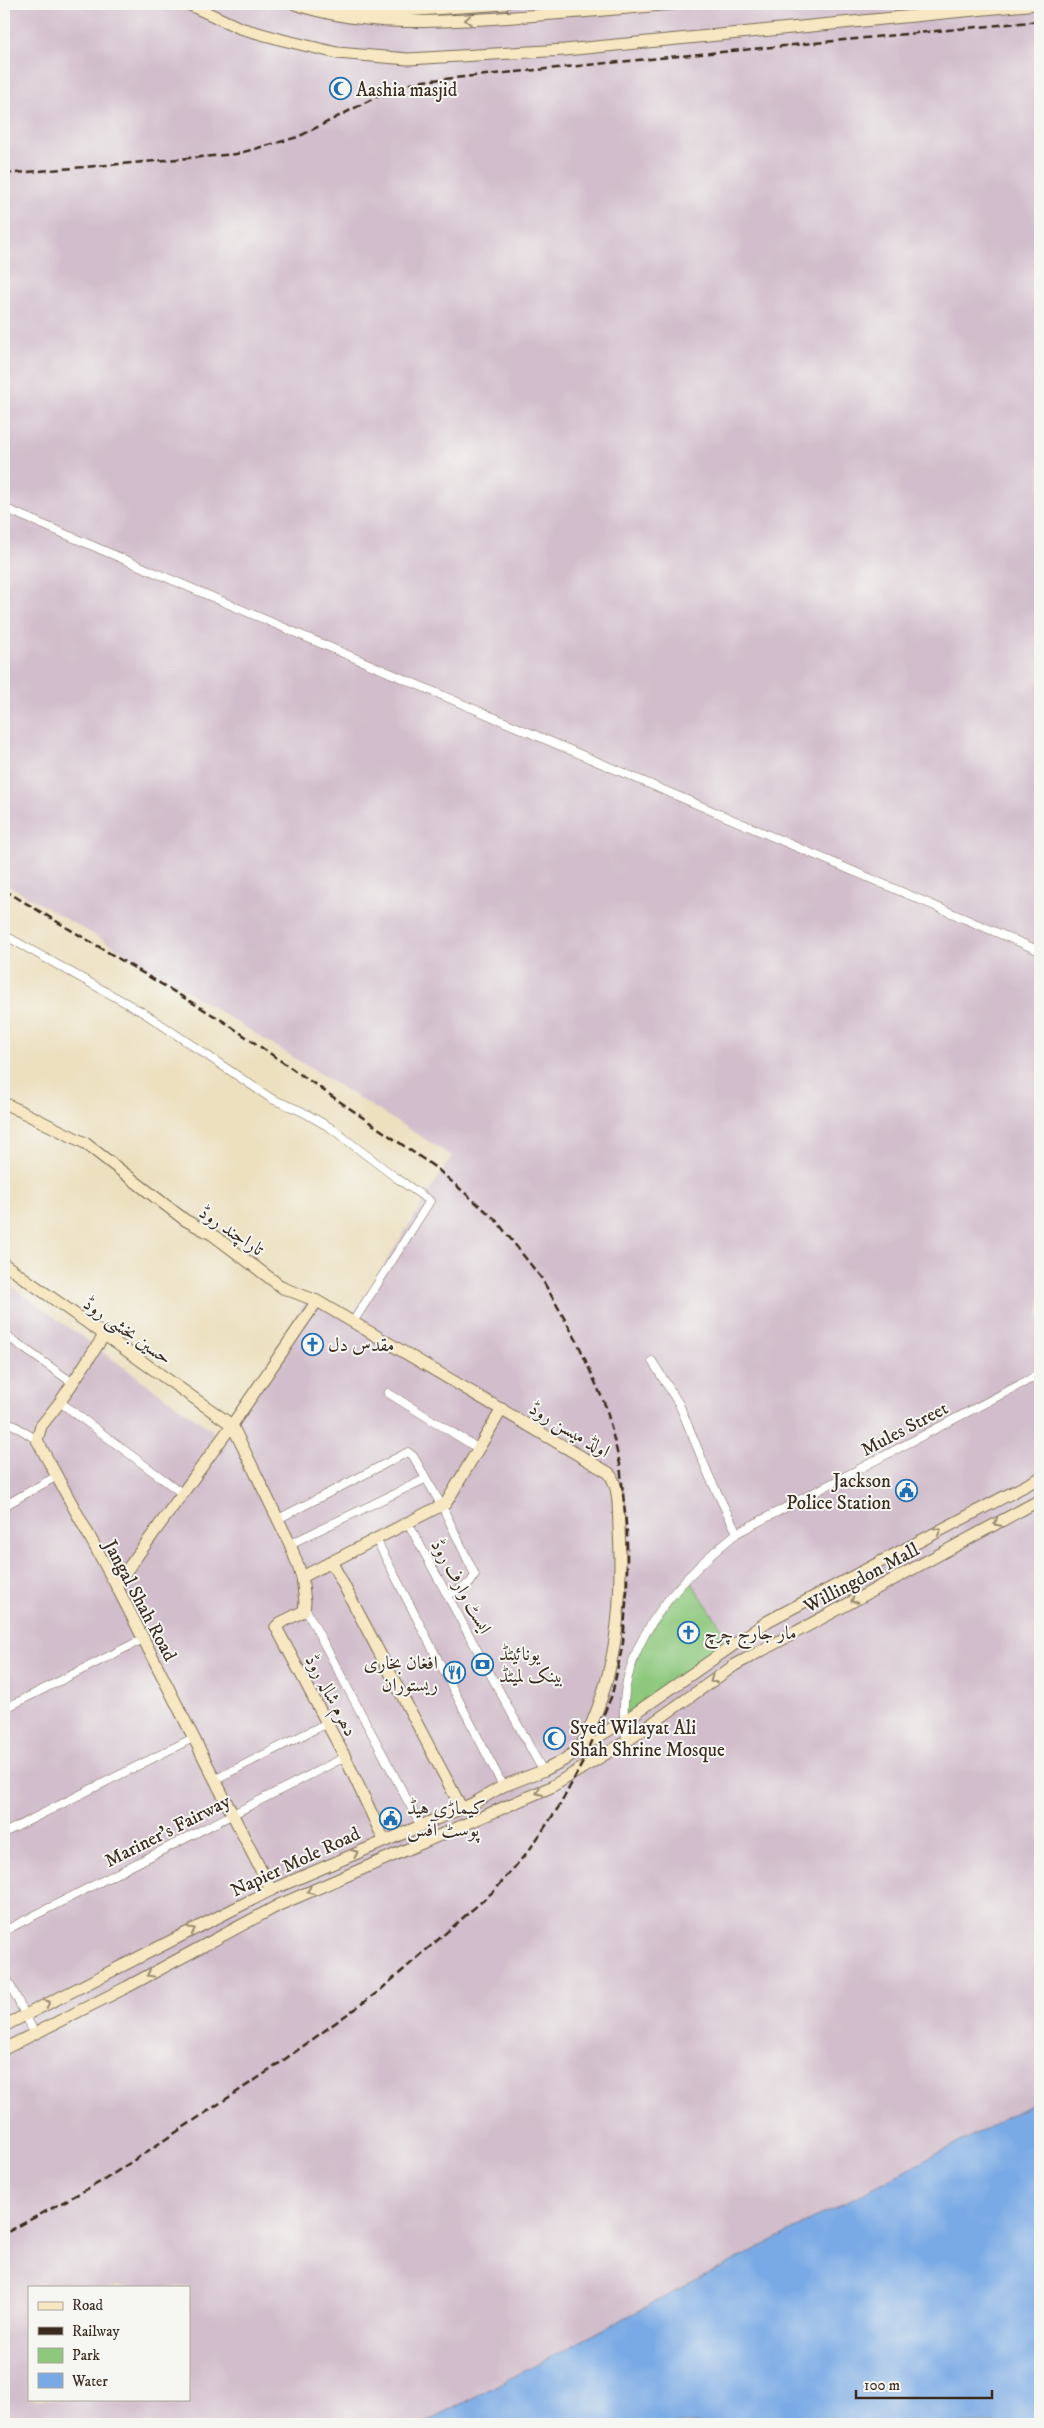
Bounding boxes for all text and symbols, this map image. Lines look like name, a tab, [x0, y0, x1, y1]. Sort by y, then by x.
one-way arrow	[463, 14, 471, 25]
mosque icon: Aashia masjid	[328, 77, 352, 101]
place label: Aashia masjid	[356, 79, 458, 102]
street label: تاراچند روڈ	[194, 1201, 268, 1262]
street label: حسین بخشی روڈ	[78, 1292, 176, 1371]
church icon: مقدس دل	[300, 1332, 324, 1356]
place label: مقدس دل	[328, 1334, 394, 1357]
street label: اولڈ میسن روڈ	[524, 1397, 614, 1464]
street label: Mules Street	[857, 1397, 952, 1462]
place label: Jackson Police Station	[786, 1470, 891, 1515]
public building icon: Jackson Police Station	[895, 1479, 919, 1503]
one-way arrow	[994, 1517, 1003, 1527]
one-way arrow	[933, 1527, 942, 1537]
street label: Jangal Shah Road	[97, 1535, 181, 1666]
street label: ایسٹ وارف روڈ	[425, 1536, 496, 1638]
street label: Willingdon Mall	[799, 1538, 924, 1619]
one-way arrow	[851, 1594, 860, 1604]
church icon: مار جارج چرچ	[676, 1620, 700, 1644]
place label: مار جارج چرچ	[704, 1622, 797, 1650]
place label: یونائیٹڈ بینک لمیٹڈ	[499, 1643, 563, 1688]
street label: دھرم شالہ روڈ	[296, 1651, 362, 1743]
place label: افغان بخاری ریستوران	[363, 1652, 438, 1697]
bank icon: یونائیٹڈ بینک لمیٹڈ	[471, 1652, 495, 1676]
restaurant icon: افغان بخاری ریستوران	[442, 1661, 466, 1685]
one-way arrow	[709, 1674, 719, 1683]
place label: Syed Wilayat Ali Shah Shrine Mosque	[570, 1717, 725, 1763]
mosque icon: Syed Wilayat Ali Shah Shrine Mosque	[542, 1726, 566, 1750]
one-way arrow	[535, 1786, 544, 1797]
street label: Mariner's Fairway	[101, 1789, 235, 1873]
place label: کیماڑی ہیڈ پوسٹ آفس	[407, 1797, 486, 1843]
public building icon: کیماڑی ہیڈ پوسٹ آفس	[379, 1806, 403, 1830]
street label: Napier Mole Road	[227, 1822, 364, 1902]
one-way arrow	[350, 1848, 359, 1859]
one-way arrow	[306, 1885, 315, 1896]
one-way arrow	[187, 1926, 196, 1936]
one-way arrow	[146, 1968, 155, 1978]
one-way arrow	[42, 1999, 51, 2009]
legend	[28, 2286, 190, 2400]
text: Road	[72, 2296, 104, 2315]
text: Railway	[72, 2322, 120, 2341]
text: Park	[72, 2346, 101, 2365]
scale bar	[856, 2368, 993, 2400]
text: Water	[71, 2372, 108, 2391]
text: 100 m	[864, 2376, 900, 2395]

